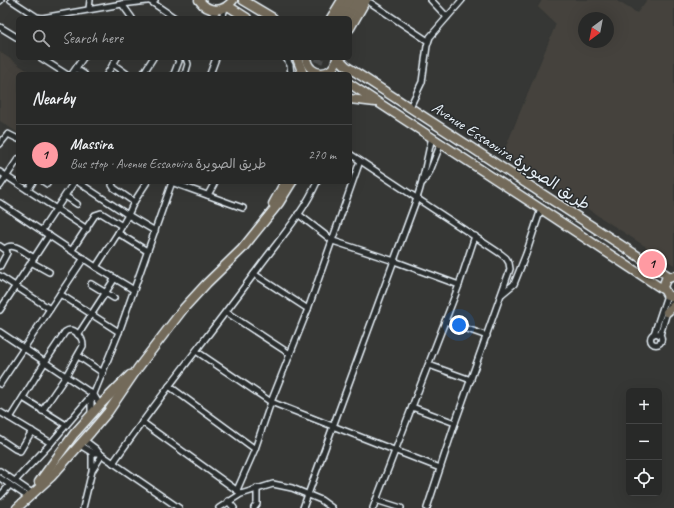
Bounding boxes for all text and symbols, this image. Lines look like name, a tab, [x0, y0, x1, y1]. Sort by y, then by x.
north arrow	[578, 12, 614, 48]
search box	[16, 16, 352, 60]
icon: search	[30, 27, 52, 49]
text: Search here	[62, 29, 123, 48]
text: Nearby	[32, 88, 75, 109]
street label: Avenue Essaouira طريق الصويرة	[428, 97, 594, 215]
text: Massira	[70, 135, 113, 154]
text: 1	[42, 147, 48, 163]
text: 270 m	[308, 147, 336, 163]
text: Bus stop · Avenue Essaouira طريق الصويرة	[70, 156, 266, 172]
pin: 1	[639, 249, 665, 279]
your location	[449, 315, 469, 335]
map controls	[626, 388, 662, 496]
button: +	[626, 388, 662, 424]
button: −	[626, 424, 662, 460]
button: locate	[626, 460, 662, 496]

